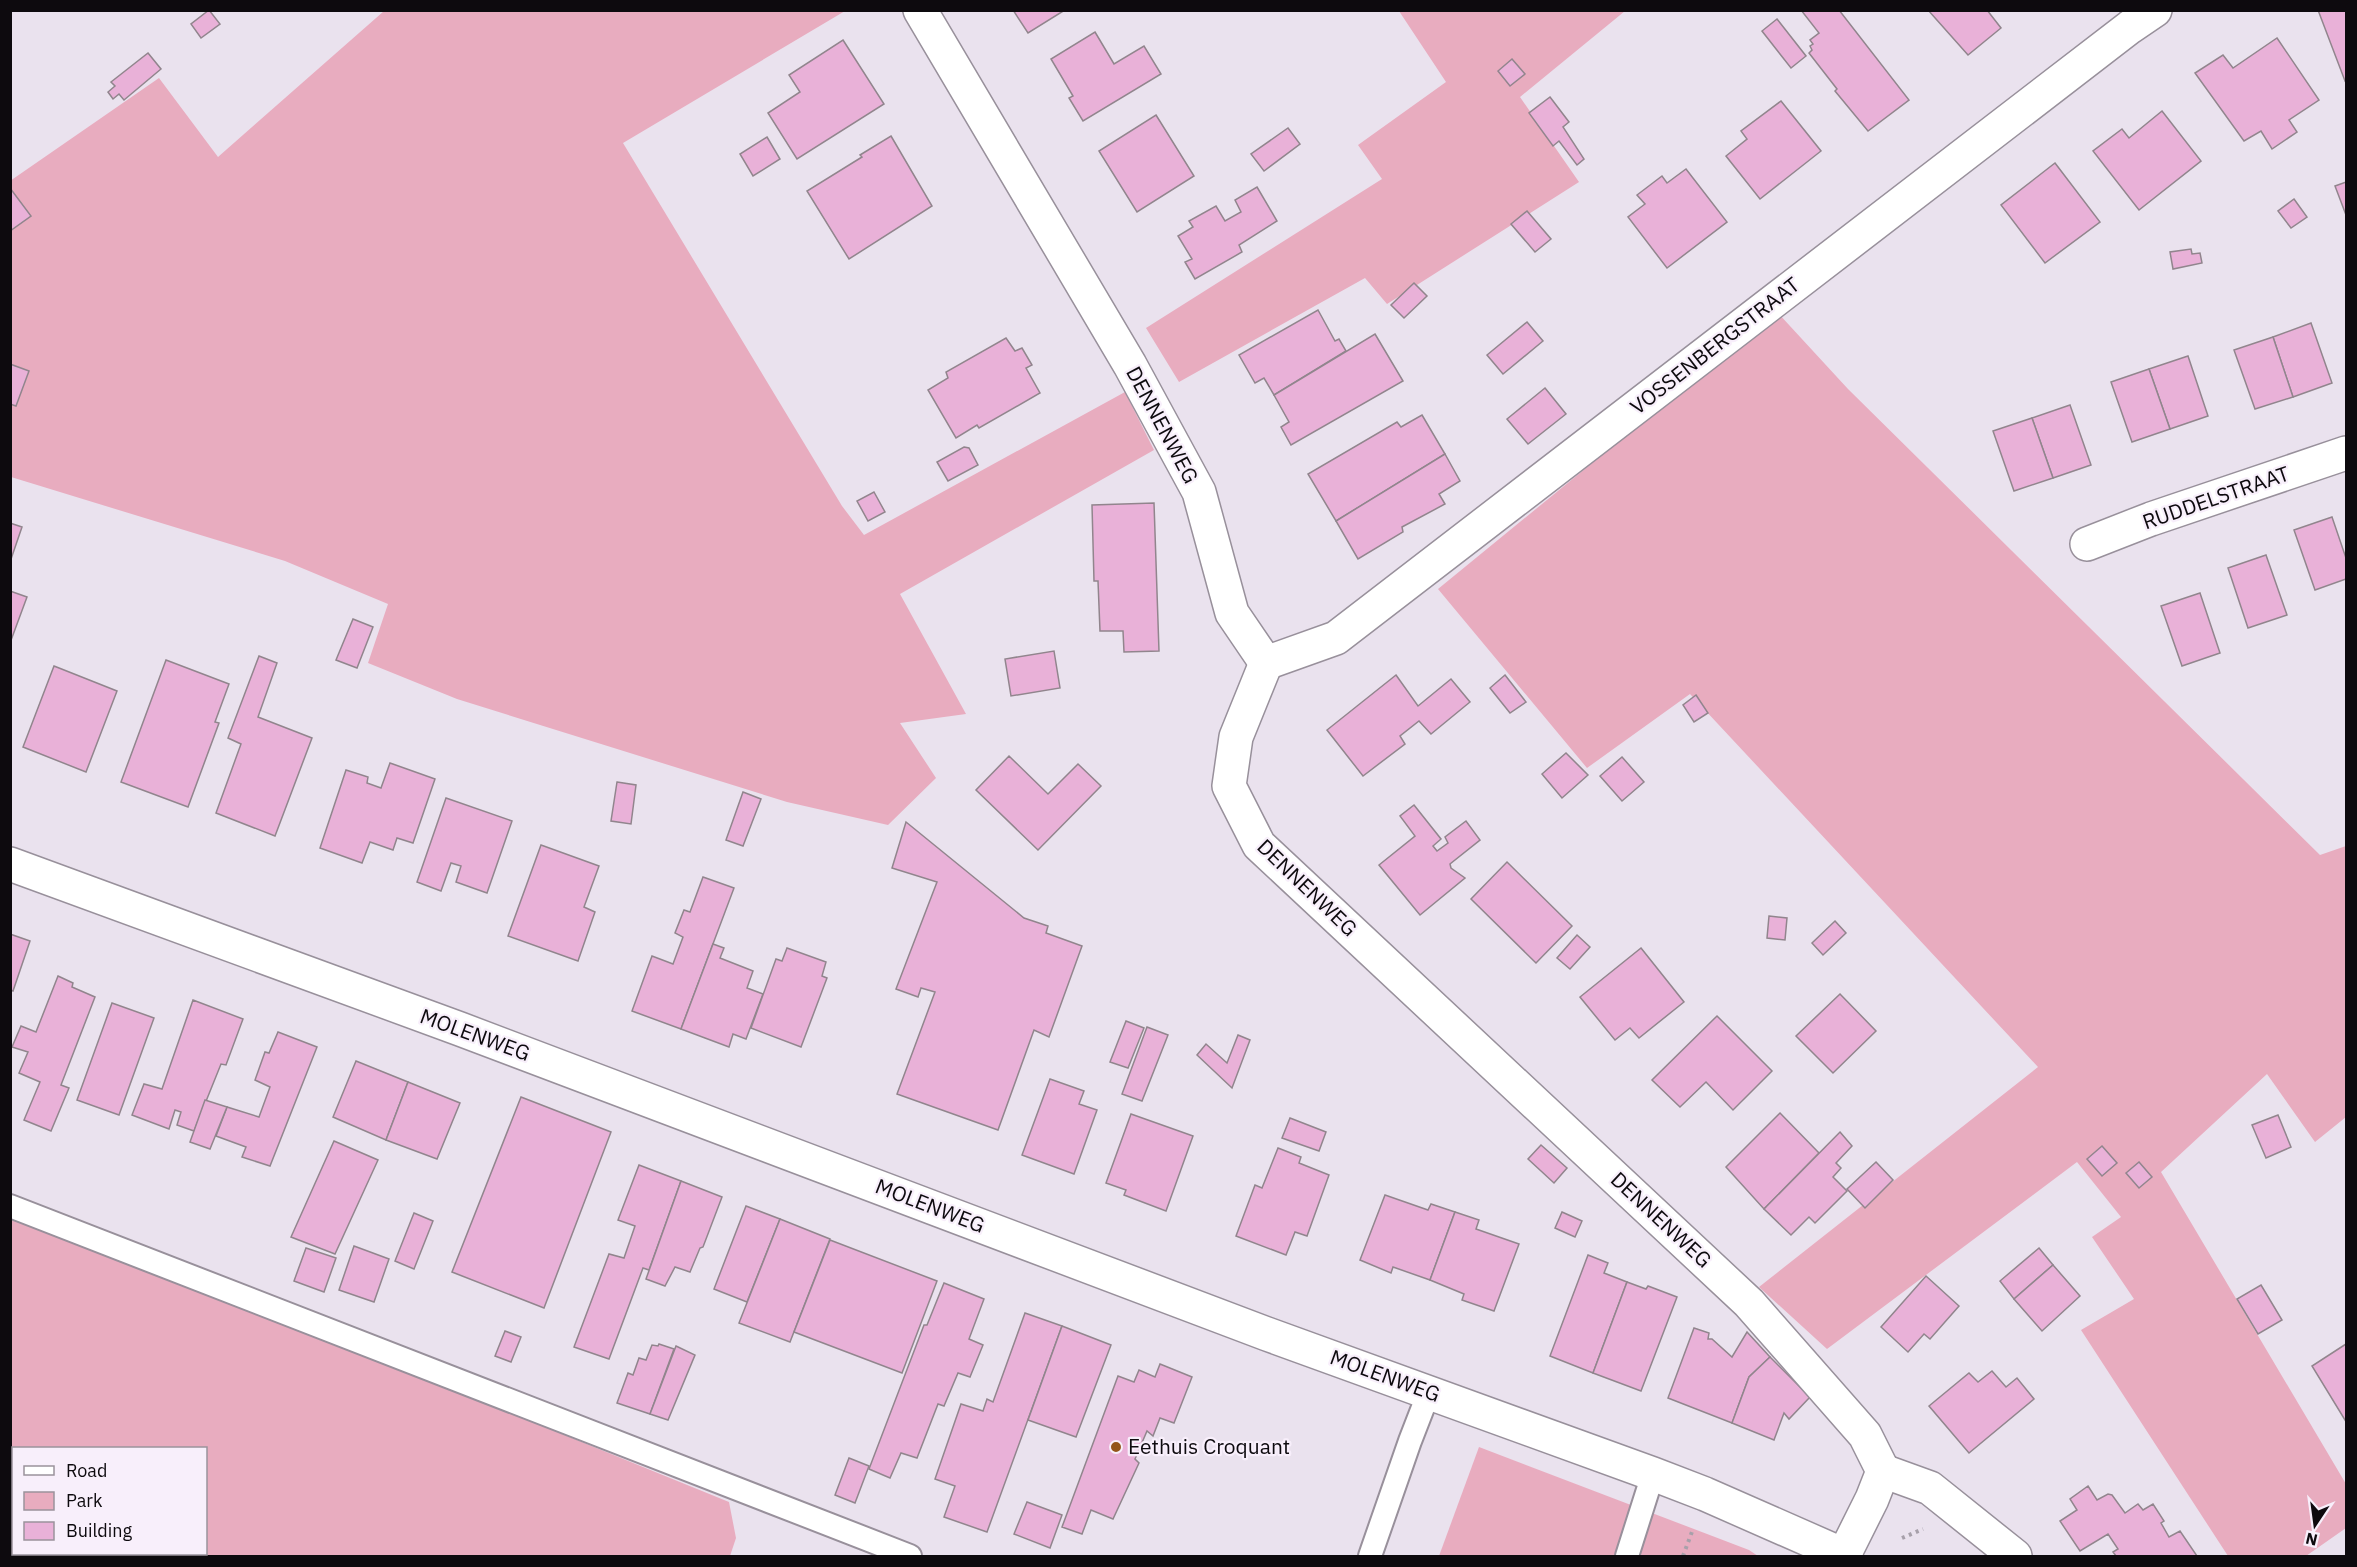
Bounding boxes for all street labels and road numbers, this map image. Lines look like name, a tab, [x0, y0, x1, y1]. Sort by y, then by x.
street label: VOSSENBERGSTRAAT	[1624, 270, 1805, 420]
street label: DENNENWEG	[1120, 361, 1205, 488]
street label: RUDDELSTRAAT	[2138, 459, 2293, 535]
street label: DENNENWEG	[1252, 833, 1364, 942]
street label: MOLENWEG	[416, 1001, 534, 1067]
street label: DENNENWEG	[1605, 1165, 1718, 1273]
street label: MOLENWEG	[872, 1171, 989, 1239]
street label: MOLENWEG	[1326, 1342, 1444, 1408]

